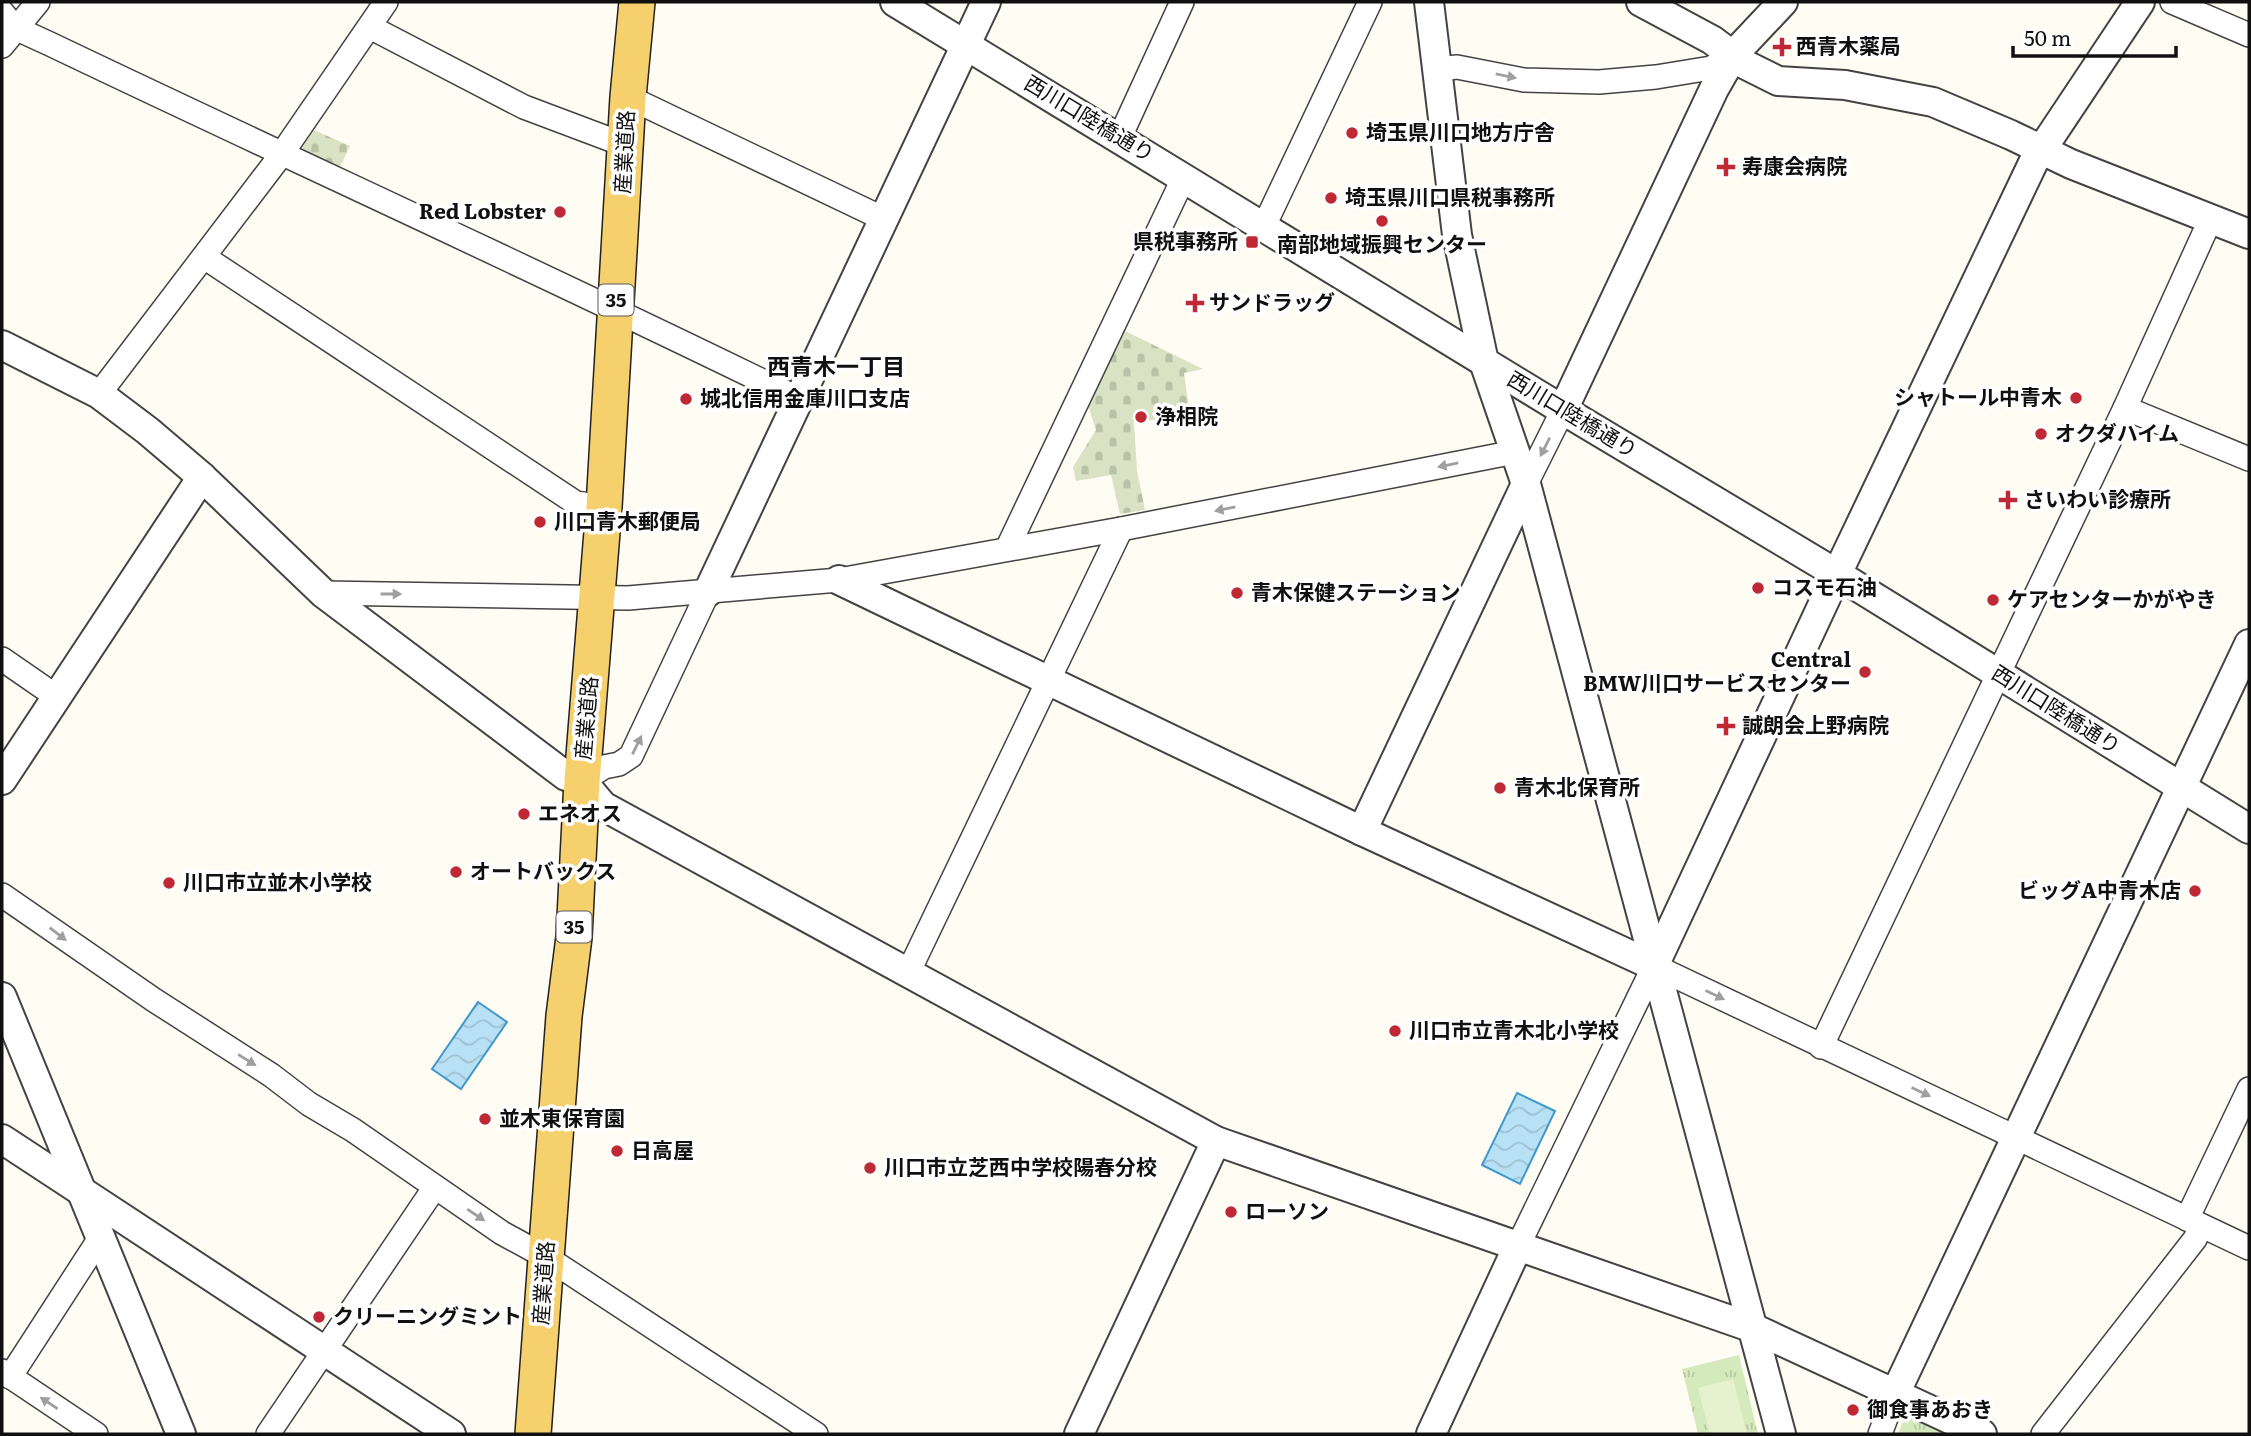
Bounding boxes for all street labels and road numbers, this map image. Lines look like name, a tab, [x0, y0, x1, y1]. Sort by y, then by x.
street label: 西川口陸橋通り	[1019, 66, 1161, 168]
street label: 産業道路	[605, 109, 640, 195]
road number: 35	[598, 284, 634, 316]
street label: 西川口陸橋通り	[1502, 362, 1644, 464]
street label: 西川口陸橋通り	[1987, 656, 2128, 760]
street label: 産業道路	[565, 675, 604, 761]
road number: 35	[556, 911, 592, 942]
street label: 産業道路	[523, 1240, 560, 1326]

